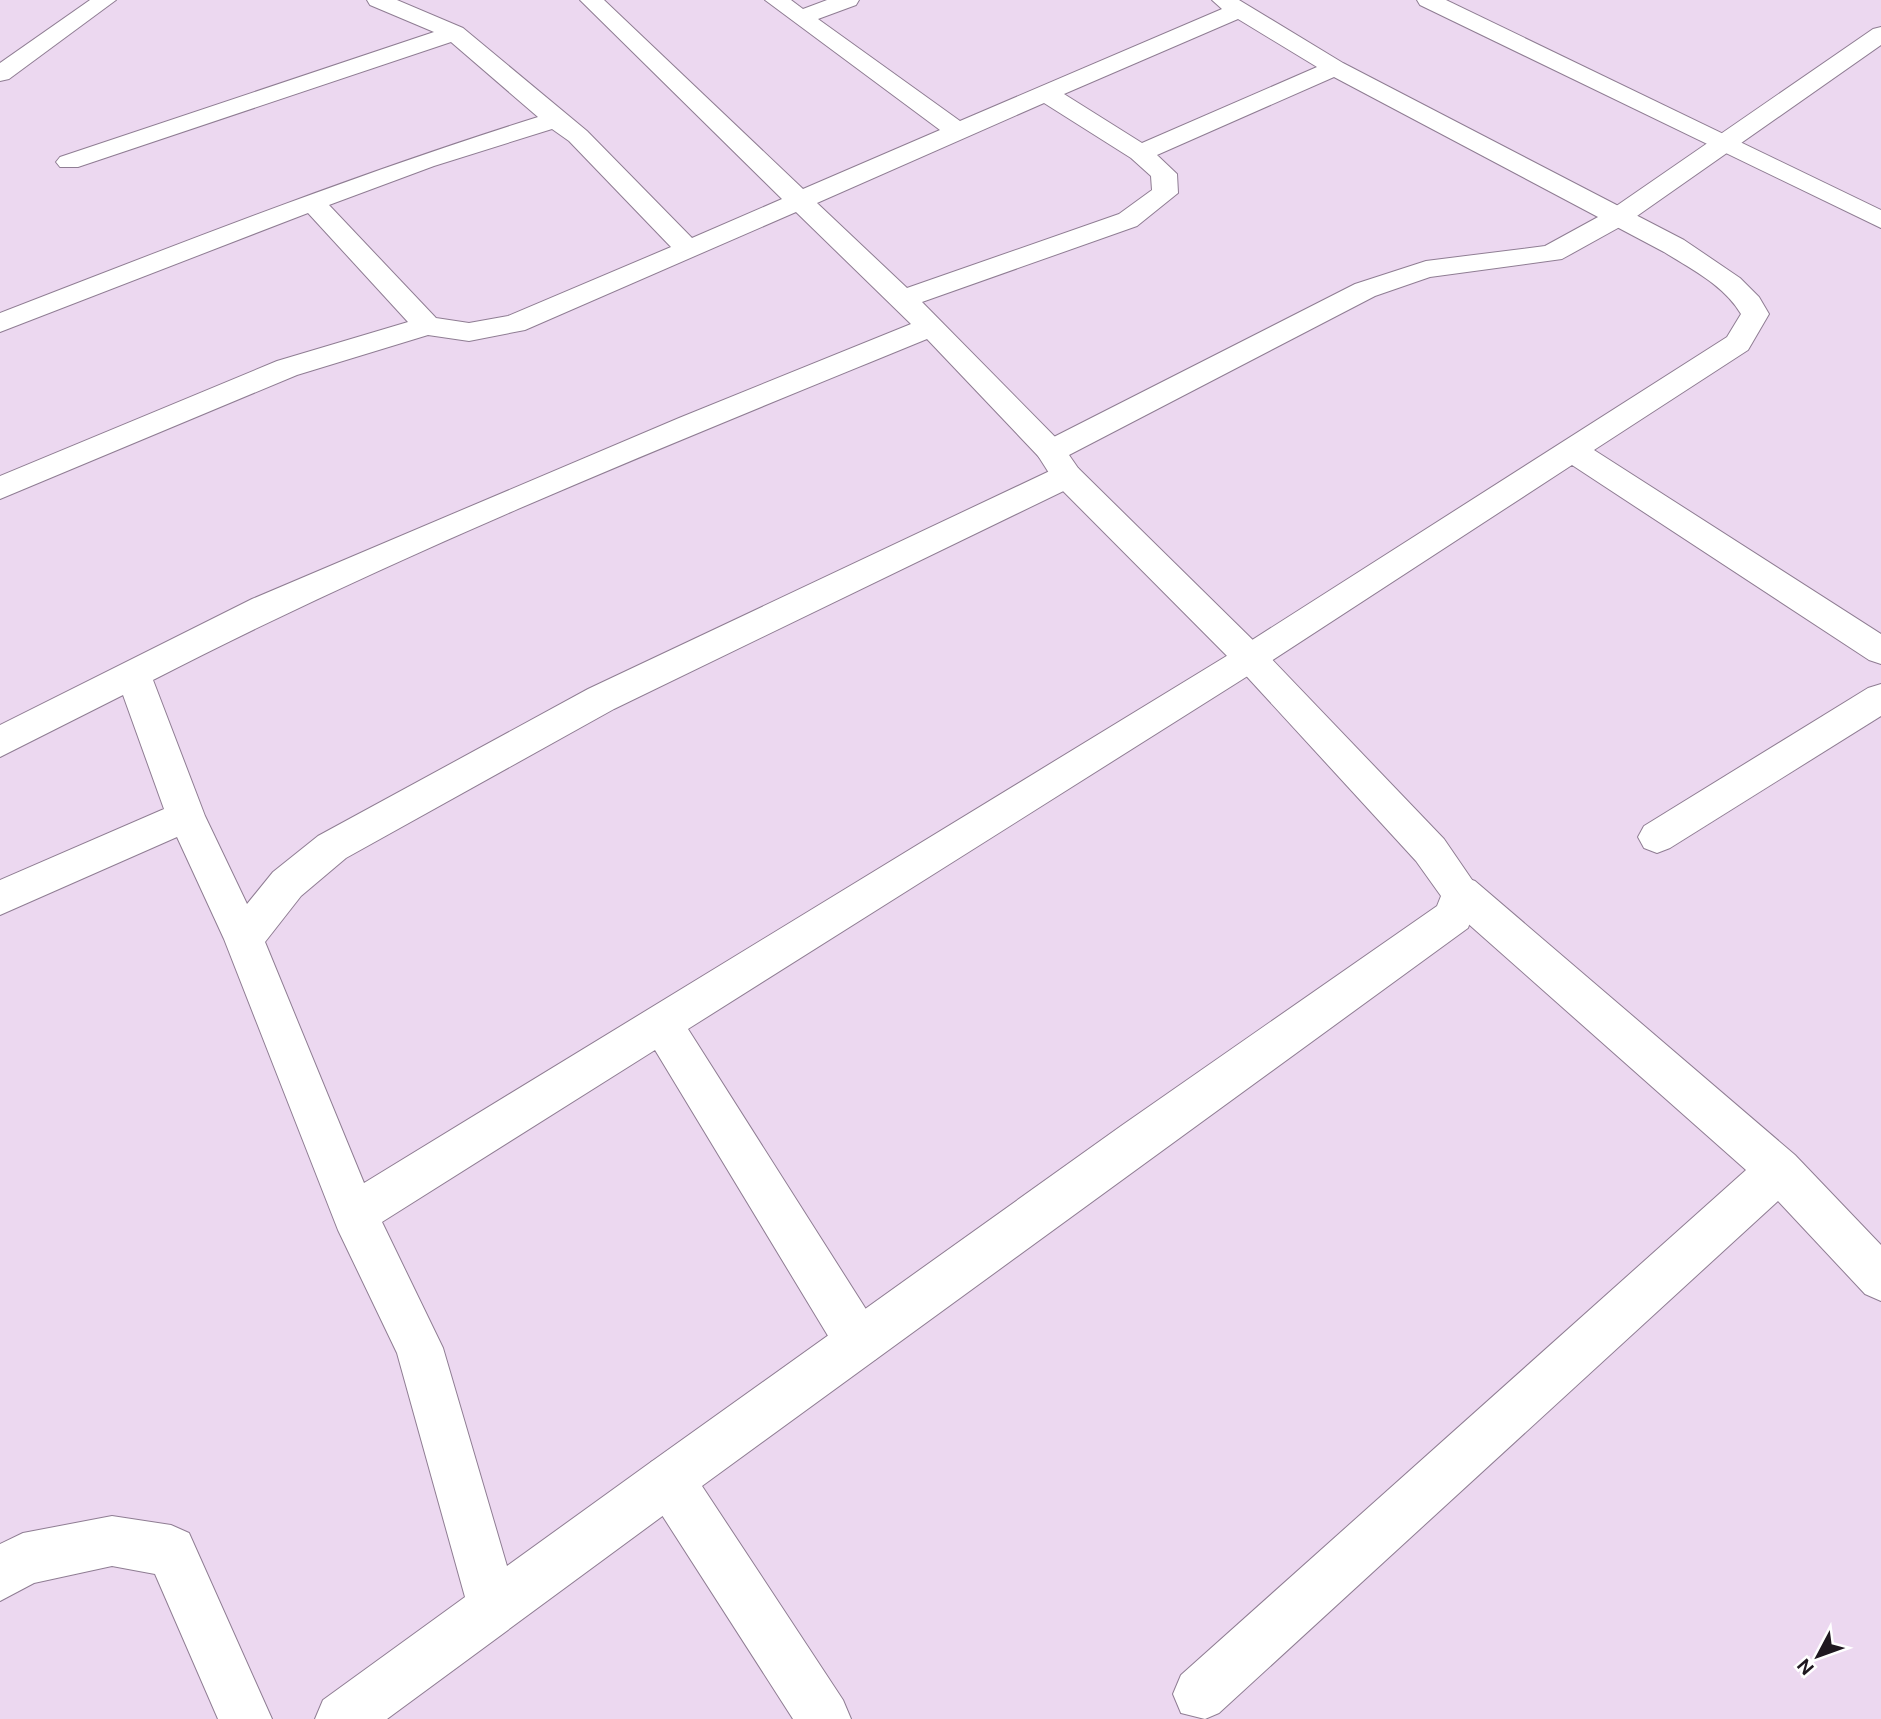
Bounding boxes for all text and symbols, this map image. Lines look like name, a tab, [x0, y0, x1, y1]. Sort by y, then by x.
north arrow	[1783, 1621, 1853, 1691]
text: N	[1792, 1653, 1820, 1680]

